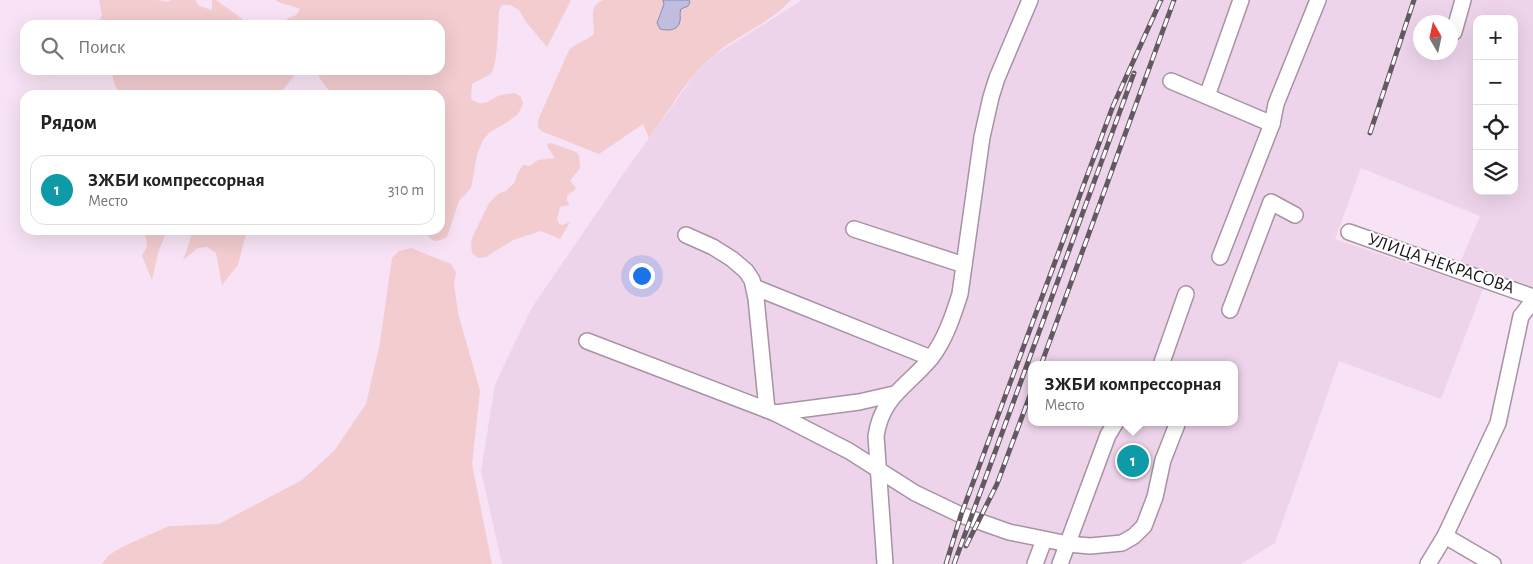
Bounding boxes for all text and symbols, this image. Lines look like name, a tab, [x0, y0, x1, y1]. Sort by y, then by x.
north arrow	[1413, 15, 1458, 60]
map controls	[1473, 15, 1518, 195]
button: +	[1473, 15, 1518, 60]
search box	[20, 20, 445, 75]
icon: search	[38, 34, 66, 62]
text: Поиск	[78, 38, 125, 57]
button: −	[1473, 60, 1518, 105]
button: locate	[1473, 105, 1518, 150]
text: Рядом	[40, 112, 97, 133]
button: layers	[1473, 150, 1518, 195]
text: ЗЖБИ компрессорная	[88, 171, 265, 190]
text: 1	[54, 182, 60, 198]
text: 310 m	[388, 182, 424, 198]
text: Место	[88, 193, 128, 209]
street label: УЛИЦА НЕКРАСОВА	[1365, 230, 1517, 298]
your location	[629, 263, 655, 289]
popup	[1028, 361, 1238, 426]
text: ЗЖБИ компрессорная	[1045, 375, 1221, 394]
text: Место	[1045, 397, 1085, 413]
pin: 1	[1117, 442, 1149, 480]

